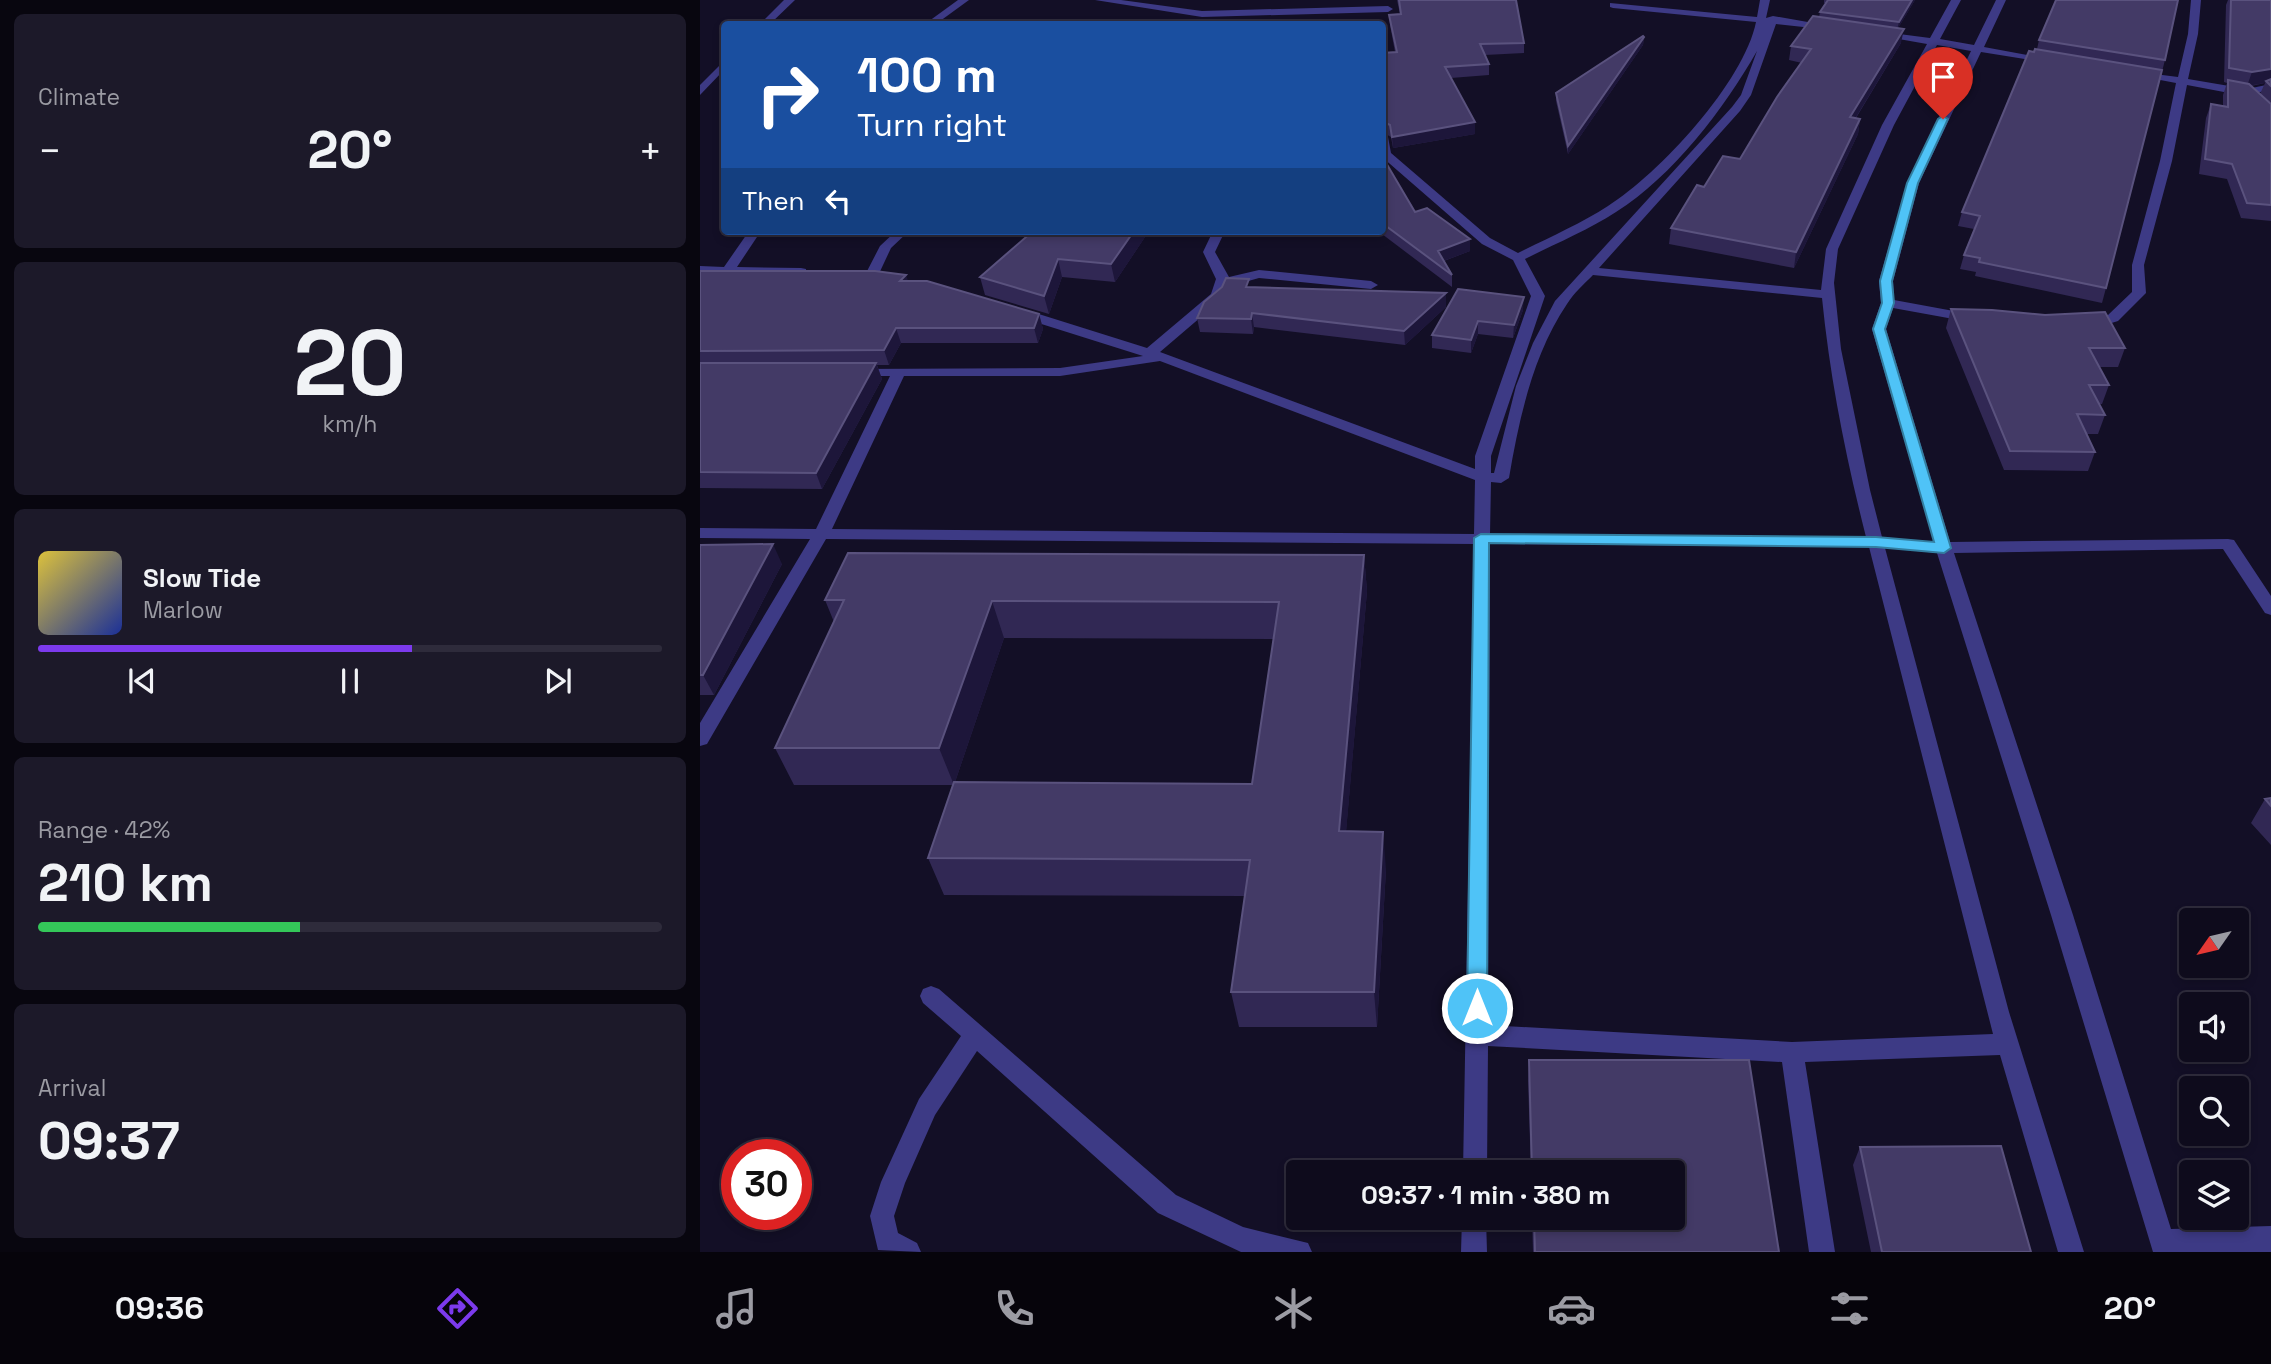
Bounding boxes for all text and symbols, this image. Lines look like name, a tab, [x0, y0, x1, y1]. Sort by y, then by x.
text: 100 m	[857, 44, 997, 106]
pin	[1913, 47, 1973, 119]
icon: right	[742, 49, 833, 140]
icon: arrive	[1924, 58, 1962, 96]
text: Climate	[38, 82, 120, 112]
text: Turn right	[857, 105, 1007, 145]
text: 20°	[307, 117, 393, 183]
text: −	[38, 127, 62, 175]
text: +	[638, 127, 662, 175]
icon: left	[819, 182, 857, 220]
text: Then	[742, 184, 805, 218]
text: 20	[293, 305, 407, 422]
text: km/h	[323, 409, 377, 439]
text: Slow Tide	[143, 561, 261, 595]
text: Marlow	[143, 595, 223, 625]
icon: previous	[123, 662, 161, 700]
icon: pause	[331, 662, 369, 700]
icon: next	[539, 662, 577, 700]
text: Range · 42%	[38, 815, 170, 845]
text: 210 km	[38, 850, 213, 916]
north arrow	[2179, 908, 2249, 978]
map controls	[2179, 908, 2249, 1230]
position arrow	[1440, 971, 1514, 1045]
button: sound	[2179, 992, 2249, 1062]
text: Arrival	[38, 1073, 106, 1103]
button: search	[2179, 1076, 2249, 1146]
text: 09:37	[38, 1108, 180, 1174]
speed limit sign: 30	[721, 1139, 812, 1230]
button: layers	[2179, 1160, 2249, 1230]
text: 09:37 · 1 min · 380 m	[1361, 1178, 1610, 1212]
icon: directions	[433, 1284, 482, 1333]
icon: music	[712, 1284, 761, 1333]
icon: phone	[990, 1284, 1039, 1333]
icon: climate	[1269, 1284, 1318, 1333]
icon: car	[1547, 1284, 1596, 1333]
icon: filters	[1825, 1284, 1874, 1333]
text: 09:36	[115, 1288, 204, 1328]
text: 20°	[2104, 1288, 2156, 1328]

